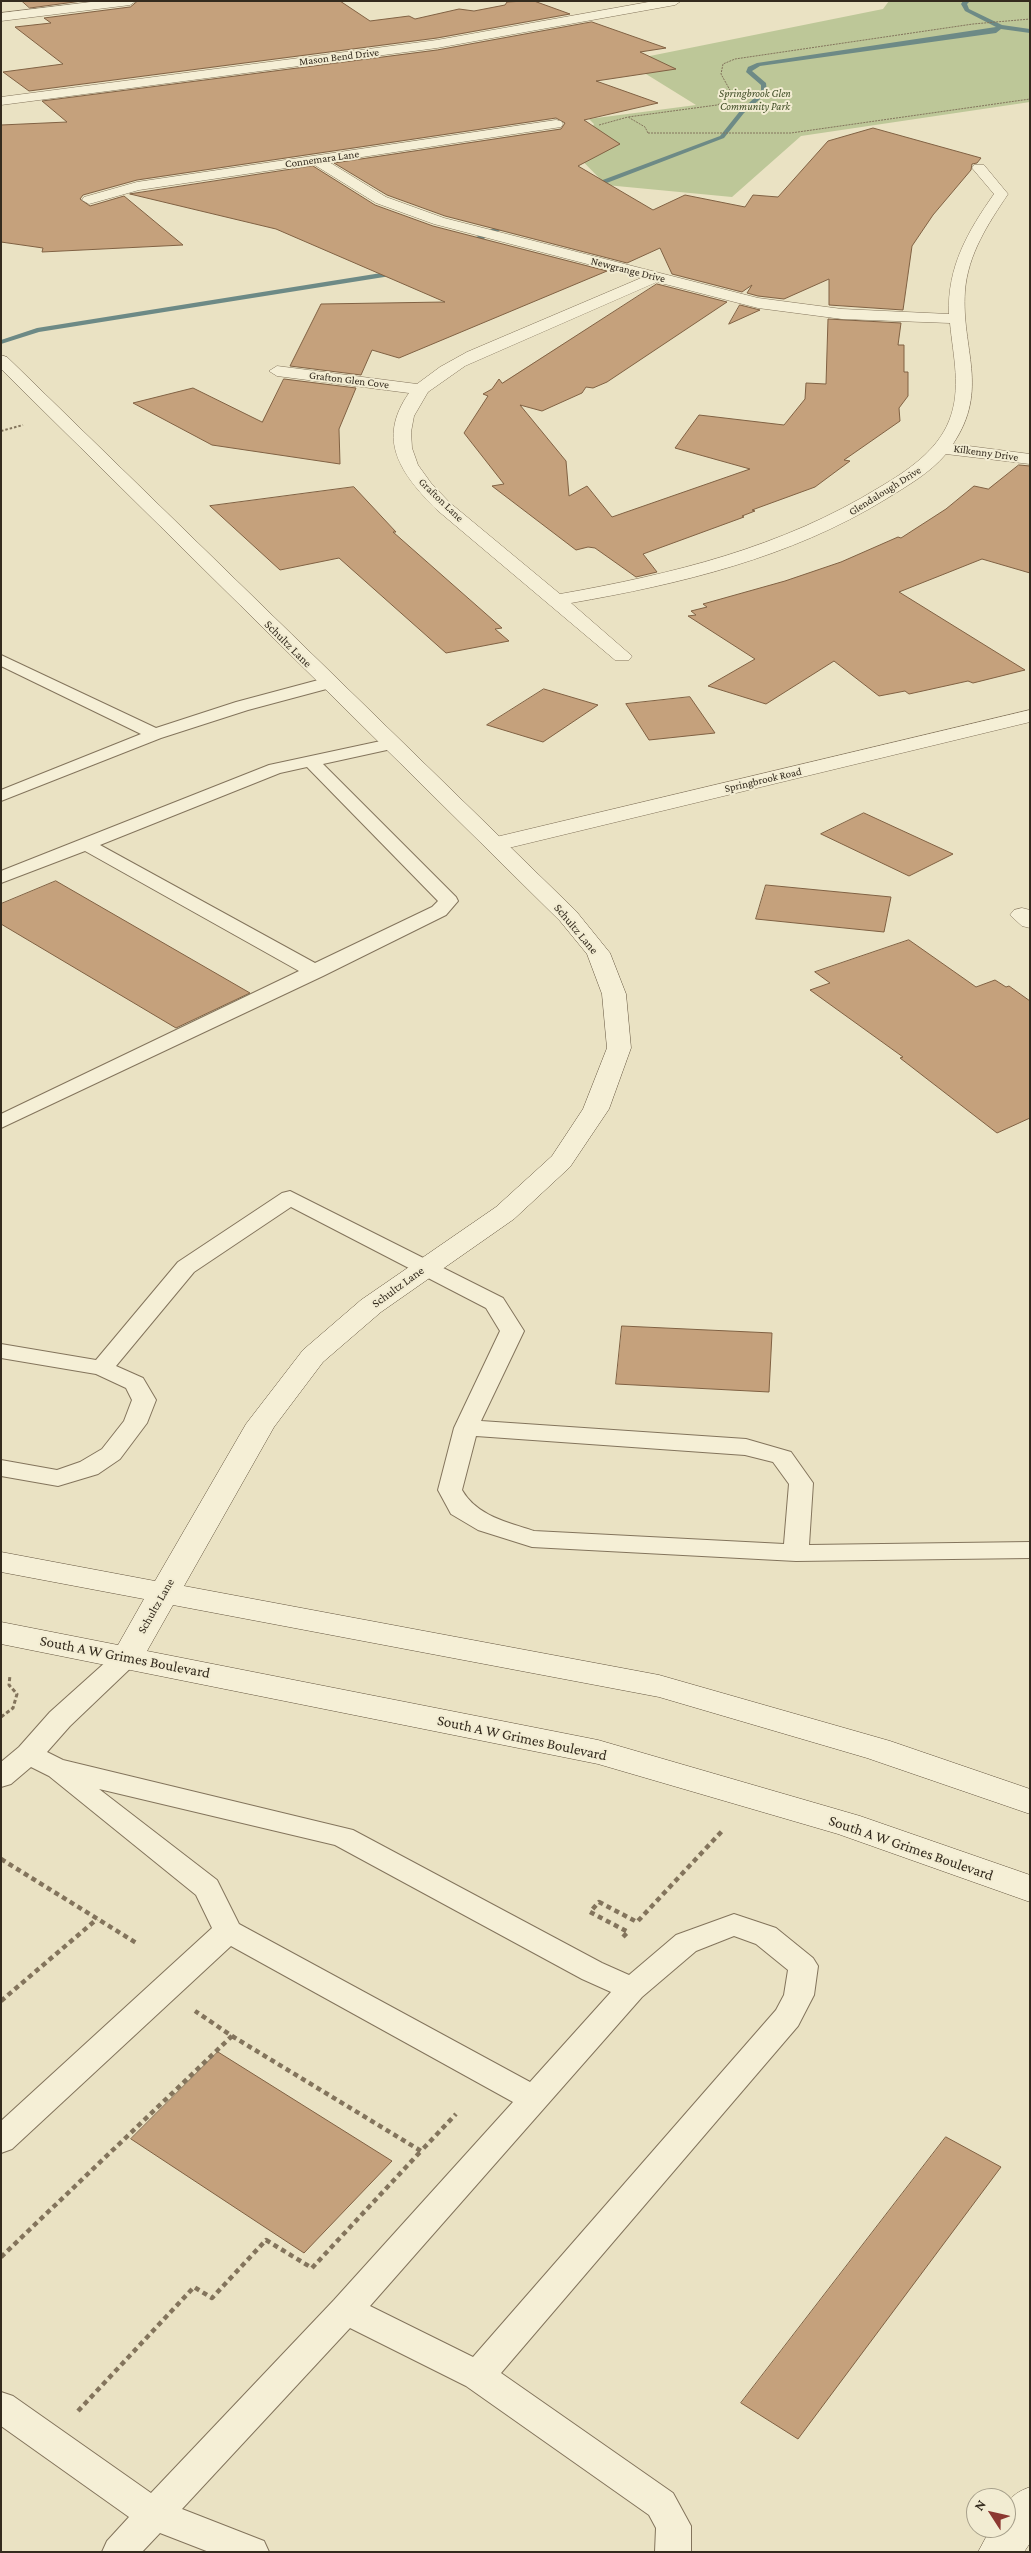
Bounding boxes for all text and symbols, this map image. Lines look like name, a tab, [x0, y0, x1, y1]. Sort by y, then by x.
street label: Mason Bend Drive	[298, 46, 380, 68]
park label: Springbrook Glen Community Park	[719, 87, 791, 113]
street label: Connemara Lane	[284, 147, 360, 171]
street label: Newgrange Drive	[589, 254, 667, 286]
street label: Grafton Glen Cove	[308, 369, 390, 391]
street label: Kilkenny Drive	[953, 442, 1019, 464]
street label: Glendalough Drive	[846, 463, 924, 519]
street label: Grafton Lane	[416, 475, 466, 525]
street label: Schultz Lane	[261, 617, 315, 671]
street label: Springbrook Road	[723, 765, 803, 795]
street label: Schultz Lane	[551, 901, 601, 957]
street label: Schultz Lane	[369, 1263, 427, 1311]
street label: Schultz Lane	[135, 1576, 177, 1636]
street label: South A W Grimes Boulevard	[38, 1632, 212, 1682]
street label: South A W Grimes Boulevard	[435, 1711, 609, 1765]
street label: South A W Grimes Boulevard	[826, 1811, 996, 1885]
north arrow	[966, 2488, 1016, 2538]
text: N	[970, 2496, 989, 2513]

